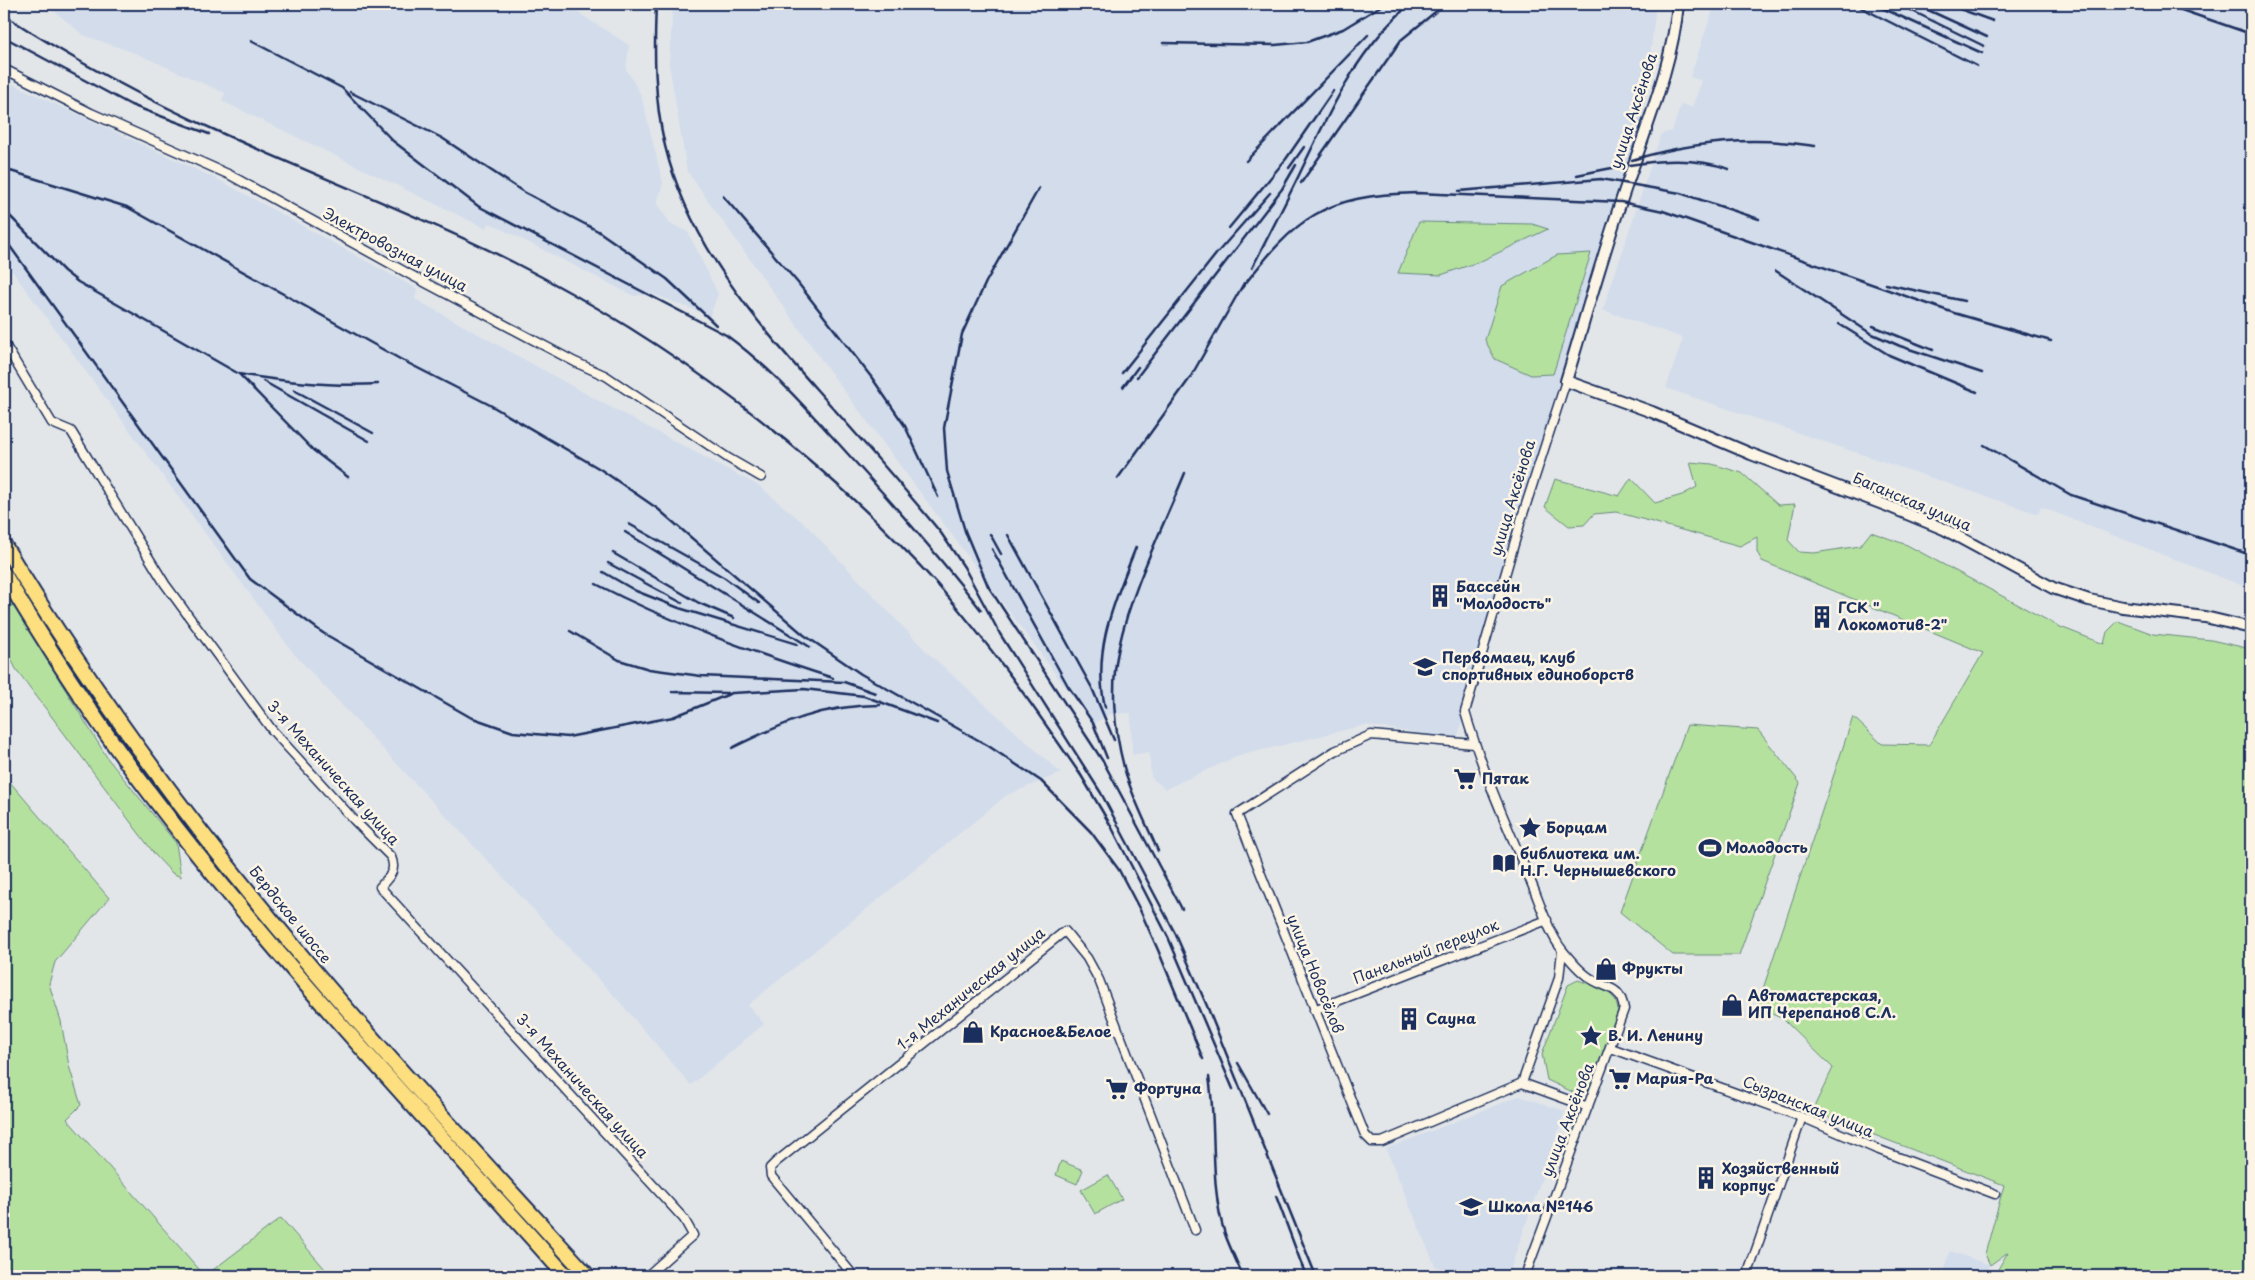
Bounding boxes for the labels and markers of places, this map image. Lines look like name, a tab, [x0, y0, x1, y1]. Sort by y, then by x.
place label: Бассейн "Молодость"	[1456, 574, 1552, 614]
building icon: Бассейн "Молодость"	[1427, 583, 1453, 609]
place label: ГСК " Локомотив-2"	[1838, 595, 1948, 635]
building icon: ГСК " Локомотив-2"	[1809, 604, 1835, 630]
place label: Первомаец, клуб спортивных единоборств	[1442, 645, 1634, 685]
school or university icon: Первомаец, клуб спортивных единоборств	[1412, 654, 1438, 680]
supermarket icon: Пятак	[1452, 766, 1478, 792]
place label: Пятак	[1482, 766, 1529, 789]
place icon: Борцам	[1517, 815, 1543, 841]
place label: Борцам	[1546, 815, 1607, 838]
sports icon: Молодость	[1697, 835, 1723, 861]
place label: Молодость	[1726, 835, 1808, 858]
place label: библиотека им. Н.Г. Чернышевского	[1520, 841, 1676, 881]
library icon: библиотека им. Н.Г. Чернышевского	[1491, 850, 1517, 876]
shop icon: Фрукты	[1593, 956, 1619, 982]
place label: Фрукты	[1622, 956, 1683, 979]
place label: Автомастерская, ИП Черепанов С.Л.	[1748, 983, 1896, 1023]
shop icon: Автомастерская, ИП Черепанов С.Л.	[1719, 992, 1745, 1018]
building icon: Сауна	[1396, 1006, 1422, 1032]
place label: Сауна	[1426, 1006, 1476, 1029]
shop icon: Красное&Белое	[960, 1019, 986, 1045]
place label: Красное&Белое	[990, 1019, 1112, 1042]
place icon: В. И. Ленину	[1578, 1023, 1604, 1049]
place label: В. И. Ленину	[1608, 1023, 1703, 1046]
supermarket icon: Мария-Ра	[1607, 1066, 1633, 1092]
place label: Мария-Ра	[1636, 1066, 1714, 1089]
supermarket icon: Фортуна	[1104, 1076, 1130, 1102]
place label: Фортуна	[1134, 1076, 1202, 1099]
place label: Хозяйственный корпус	[1722, 1156, 1839, 1196]
building icon: Хозяйственный корпус	[1693, 1165, 1719, 1191]
school or university icon: Школа №146	[1458, 1194, 1484, 1220]
place label: Школа №146	[1488, 1194, 1594, 1217]

